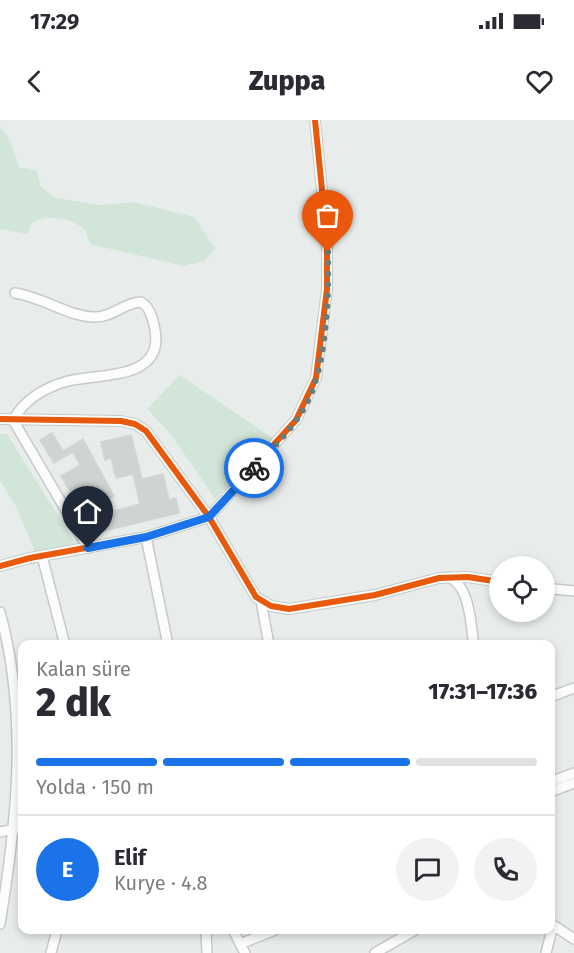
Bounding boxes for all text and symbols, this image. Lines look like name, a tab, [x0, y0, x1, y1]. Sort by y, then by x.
text: 17:29	[30, 8, 79, 35]
icon: back	[18, 65, 51, 98]
text: Zuppa	[249, 65, 325, 97]
icon: heart	[523, 65, 556, 98]
pin	[302, 190, 353, 252]
icon: bag	[311, 199, 344, 232]
courier	[224, 438, 284, 498]
icon: bike	[238, 452, 271, 485]
pin	[62, 486, 113, 548]
icon: home	[71, 495, 104, 528]
map controls	[489, 556, 555, 622]
button: locate	[489, 556, 555, 622]
text: Kalan süre	[36, 657, 131, 681]
text: 17:31–17:36	[428, 678, 537, 705]
text: 2 dk	[36, 680, 111, 726]
text: Yolda · 150 m	[36, 775, 154, 799]
button: chat	[396, 838, 459, 901]
button: phone	[474, 838, 537, 901]
text: Elif	[114, 844, 146, 871]
text: E	[62, 856, 73, 883]
text: Kurye · 4.8	[114, 871, 207, 895]

